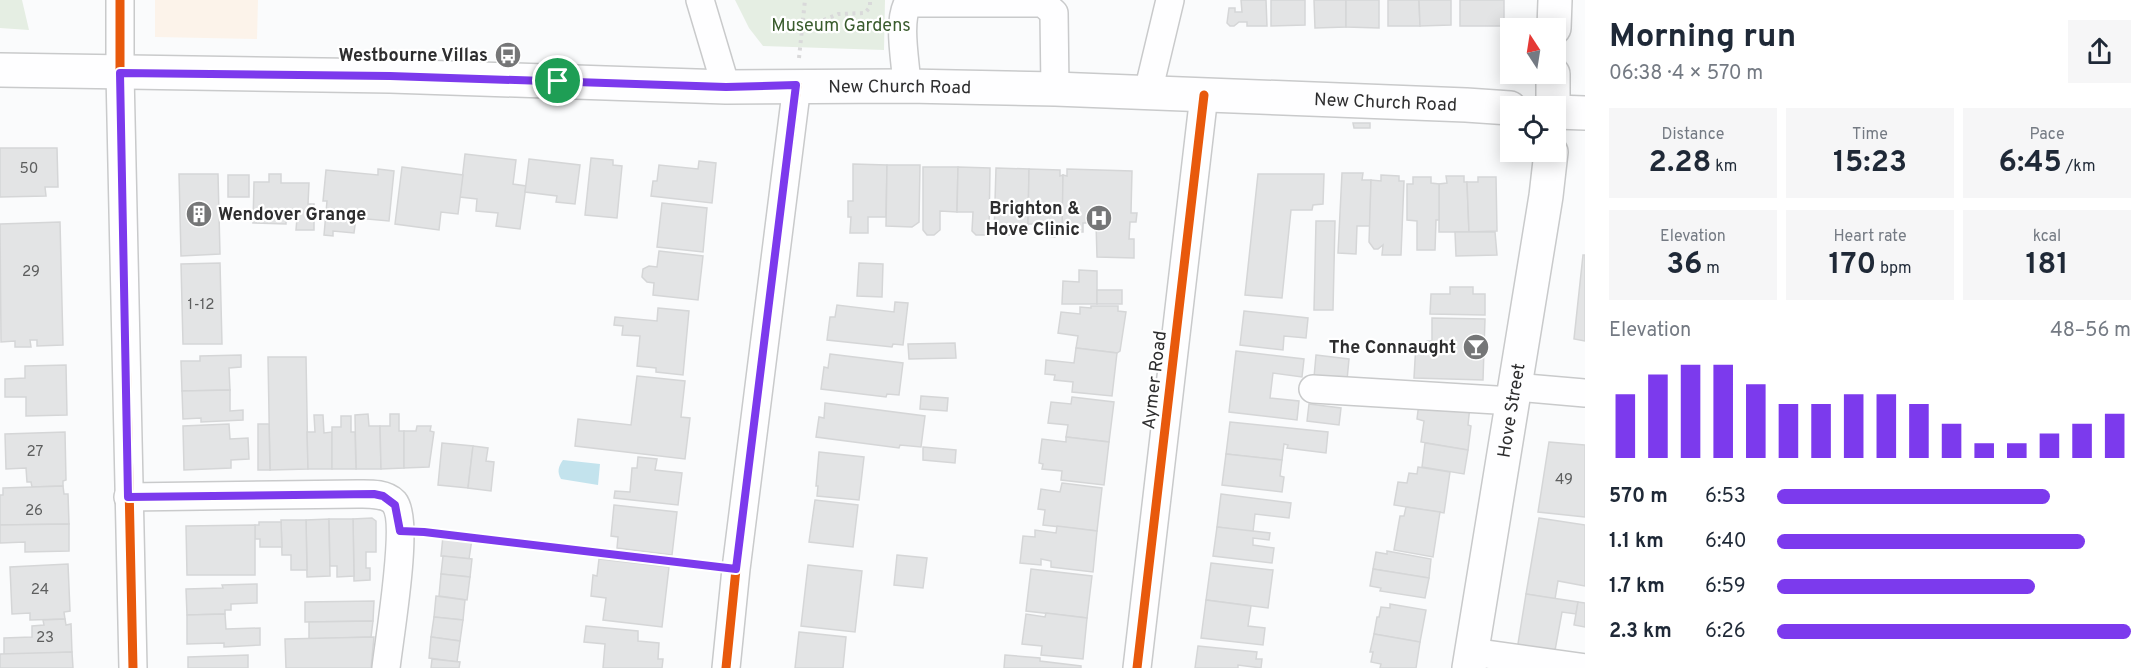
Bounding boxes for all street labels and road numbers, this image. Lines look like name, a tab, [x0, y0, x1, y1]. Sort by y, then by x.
street label: New Church Road	[828, 76, 972, 100]
street label: New Church Road	[1313, 89, 1457, 118]
street label: Aymer Road	[1138, 329, 1173, 431]
street label: Hove Street	[1493, 362, 1532, 460]

